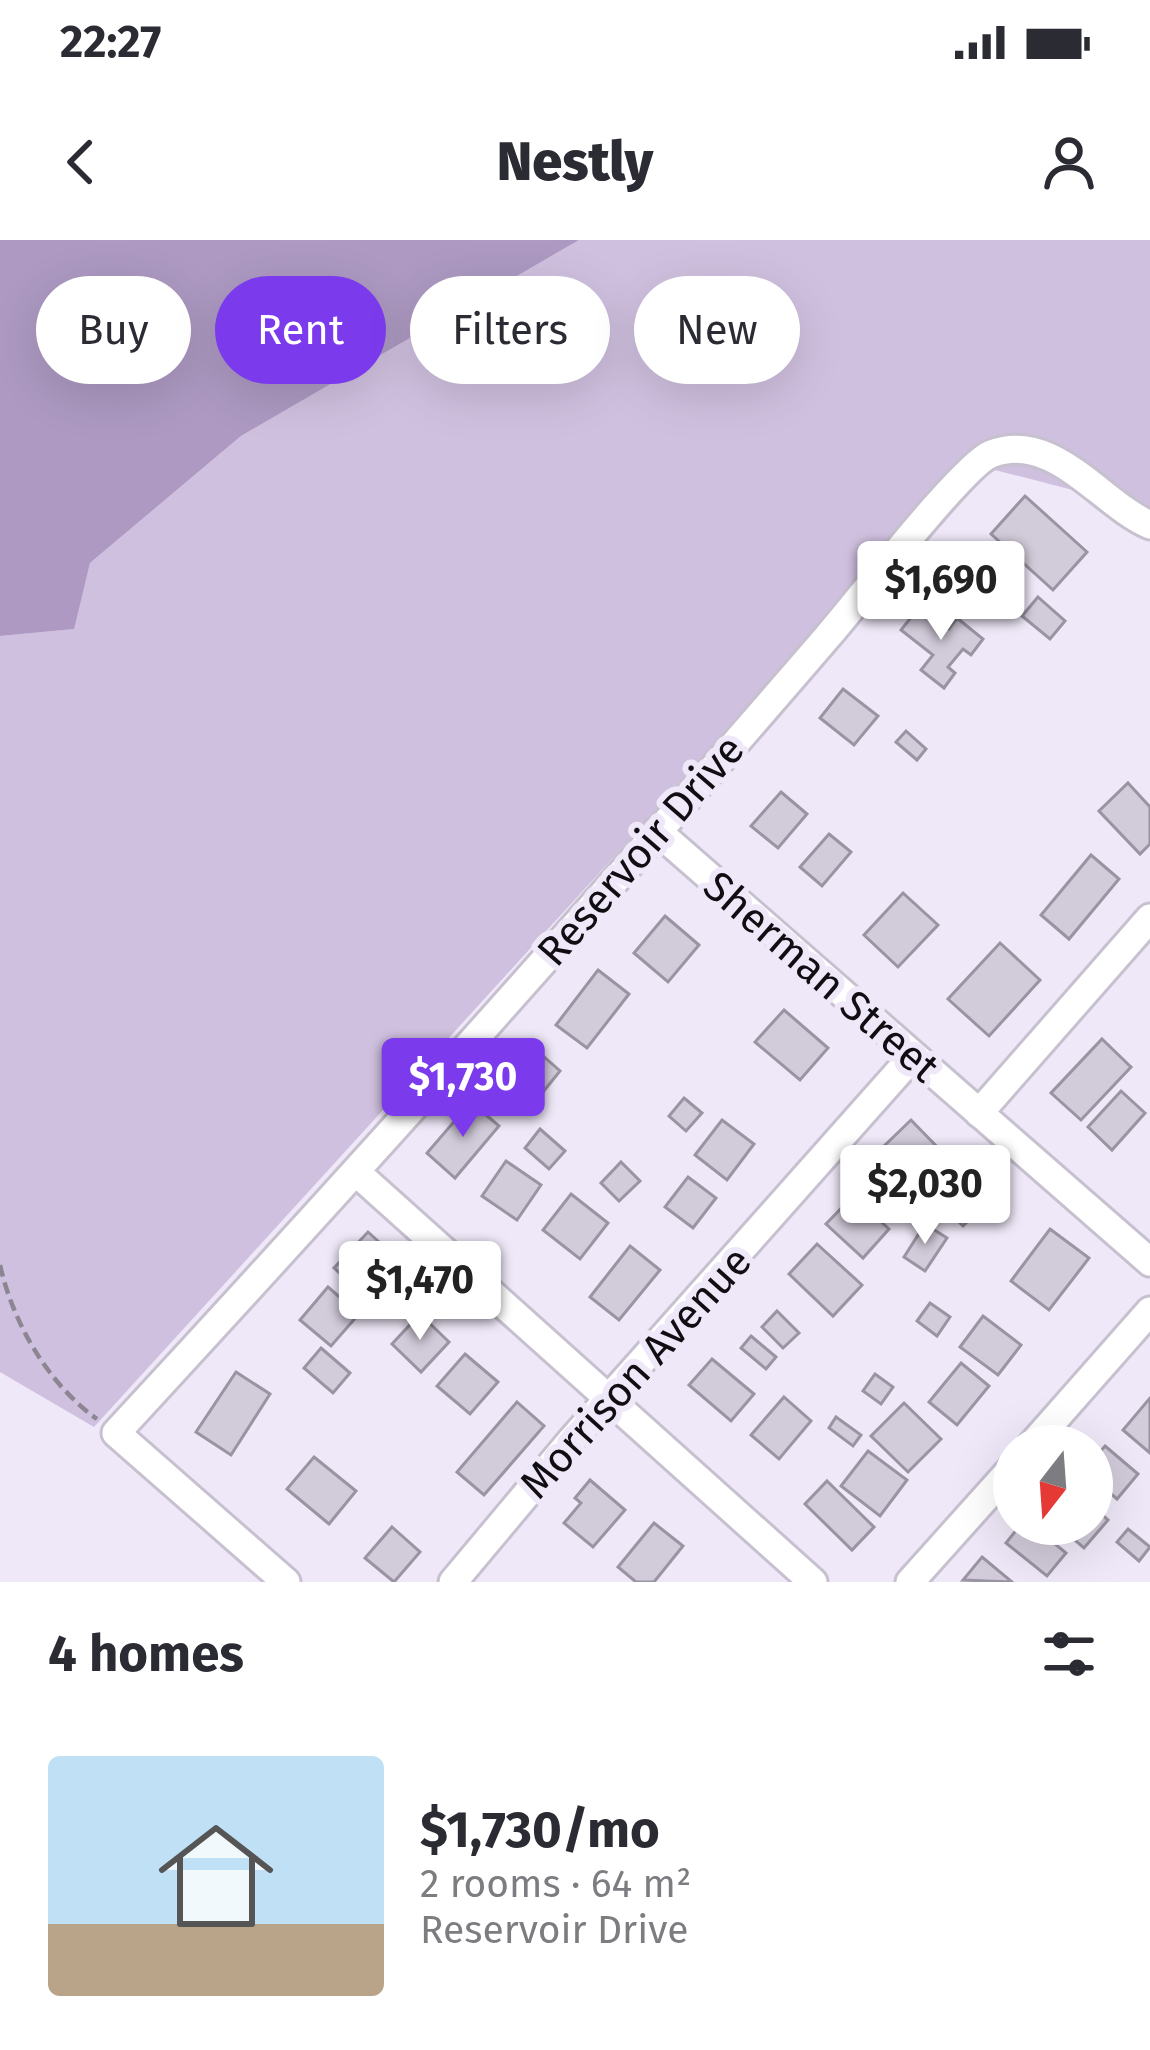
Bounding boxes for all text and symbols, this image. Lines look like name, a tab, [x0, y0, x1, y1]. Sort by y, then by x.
text: 22:27	[60, 15, 161, 69]
icon: back	[48, 129, 114, 195]
icon: person	[1036, 129, 1102, 195]
text: Nestly	[497, 130, 653, 194]
chip: Buy	[36, 276, 191, 384]
chip: Rent	[215, 276, 386, 384]
chip: Filters	[410, 276, 610, 384]
chip: New	[634, 276, 800, 384]
pin: $1,690	[843, 541, 1039, 643]
text: $1,690	[884, 557, 998, 603]
street label: Reservoir Drive	[527, 725, 754, 976]
street label: Sherman Street	[694, 861, 950, 1093]
pin: $1,730	[365, 1038, 561, 1140]
text: $1,730	[409, 1054, 517, 1100]
pin: $2,030	[827, 1145, 1023, 1247]
text: $2,030	[867, 1161, 983, 1207]
street label: Morrison Avenue	[510, 1237, 762, 1509]
pin: $1,470	[322, 1241, 518, 1343]
text: $1,470	[366, 1257, 474, 1303]
north arrow	[993, 1425, 1113, 1545]
map controls	[993, 1425, 1113, 1545]
icon: filters	[1036, 1621, 1102, 1687]
text: 4 homes	[48, 1623, 244, 1685]
text: $1,730/mo	[420, 1799, 660, 1861]
icon: home	[144, 1804, 288, 1948]
text: 2 rooms · 64 m²	[420, 1861, 691, 1907]
text: Reservoir Drive	[420, 1907, 688, 1953]

